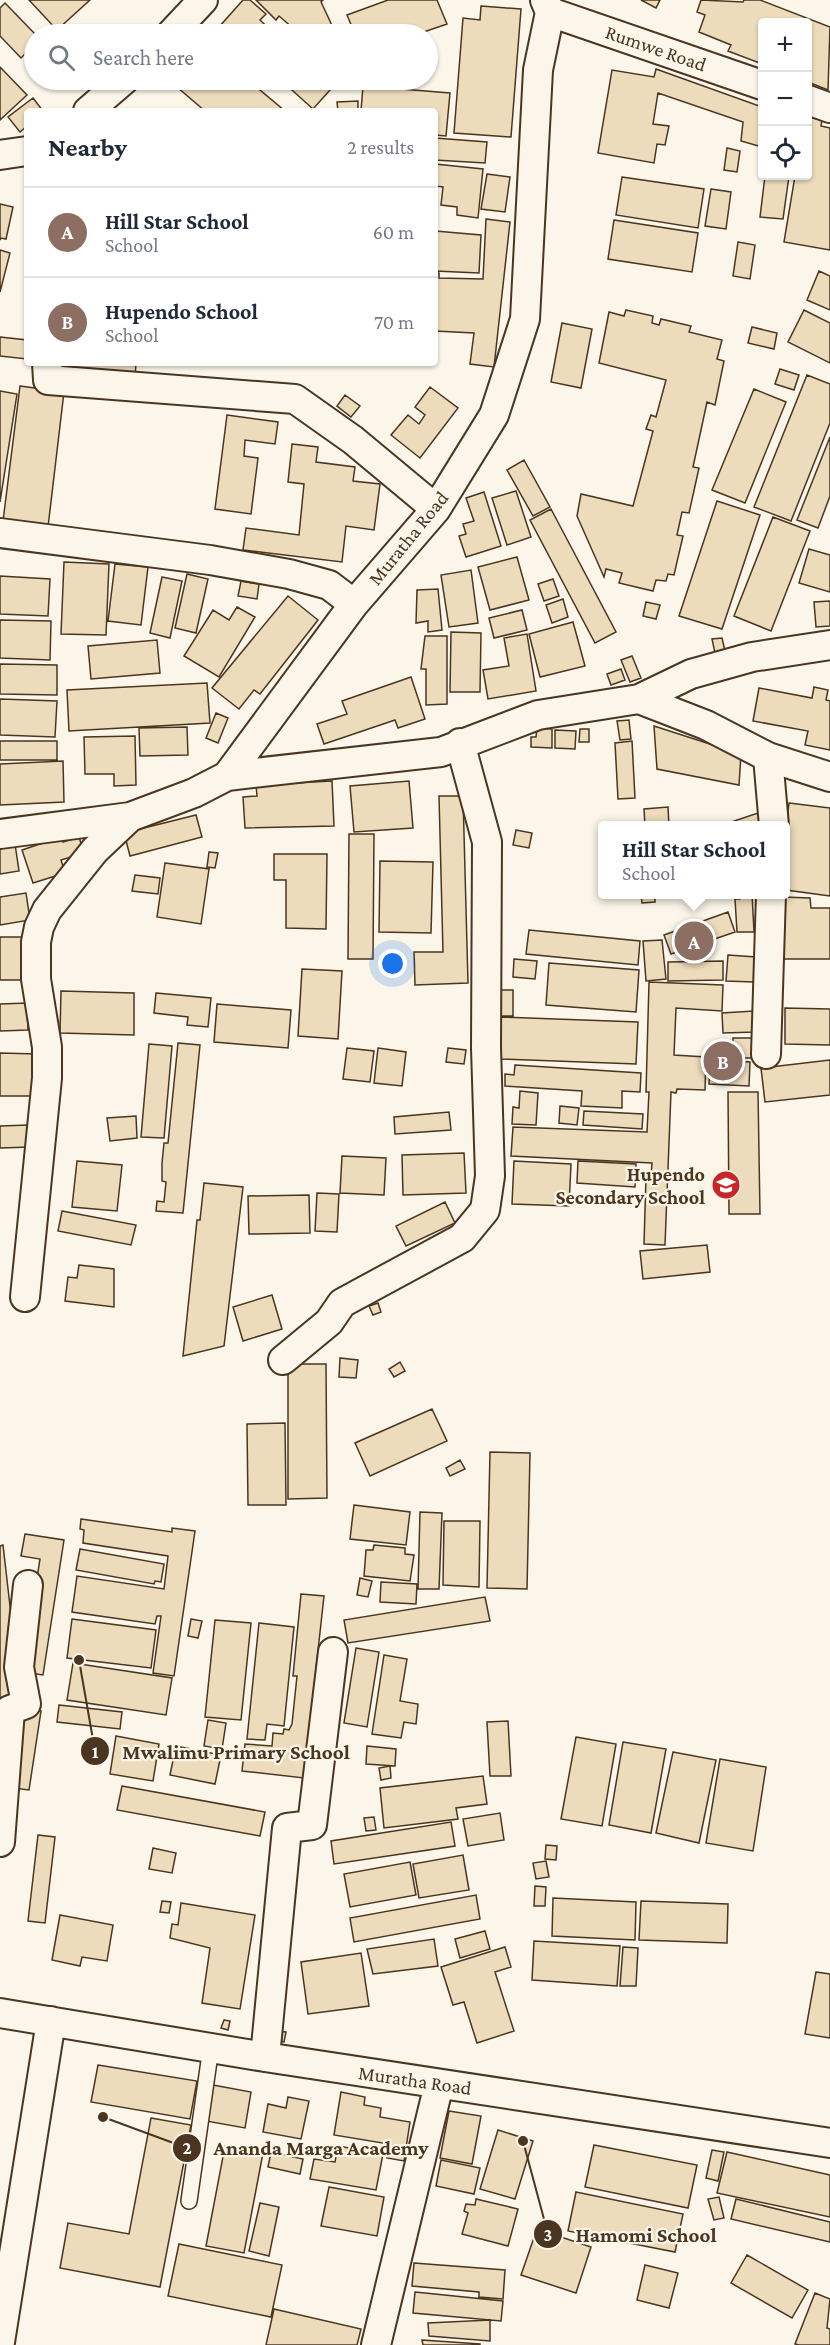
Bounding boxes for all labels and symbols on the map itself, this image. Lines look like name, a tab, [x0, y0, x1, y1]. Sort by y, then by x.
street label: Rumwe Road	[603, 20, 710, 76]
street label: Muratha Road	[364, 486, 453, 589]
pin: A	[674, 918, 714, 964]
your location	[378, 949, 407, 978]
pin: B	[704, 1038, 742, 1084]
place label: Hupendo Secondary School	[556, 1163, 705, 1208]
school or university icon: Hupendo Secondary School	[710, 1169, 742, 1201]
callout: Mwalimu Primary School	[80, 1732, 362, 1771]
text: Mwalimu Primary School	[122, 1740, 350, 1764]
text: 1	[92, 1742, 99, 1762]
street label: Muratha Road	[357, 2061, 473, 2099]
callout: Ananda Marga Academy	[172, 2128, 441, 2167]
text: Ananda Marga Academy	[212, 2136, 429, 2160]
text: 2	[182, 2138, 192, 2158]
callout: Hamomi School	[533, 2215, 728, 2254]
text: Hamomi School	[575, 2223, 717, 2247]
text: 3	[544, 2225, 552, 2245]

